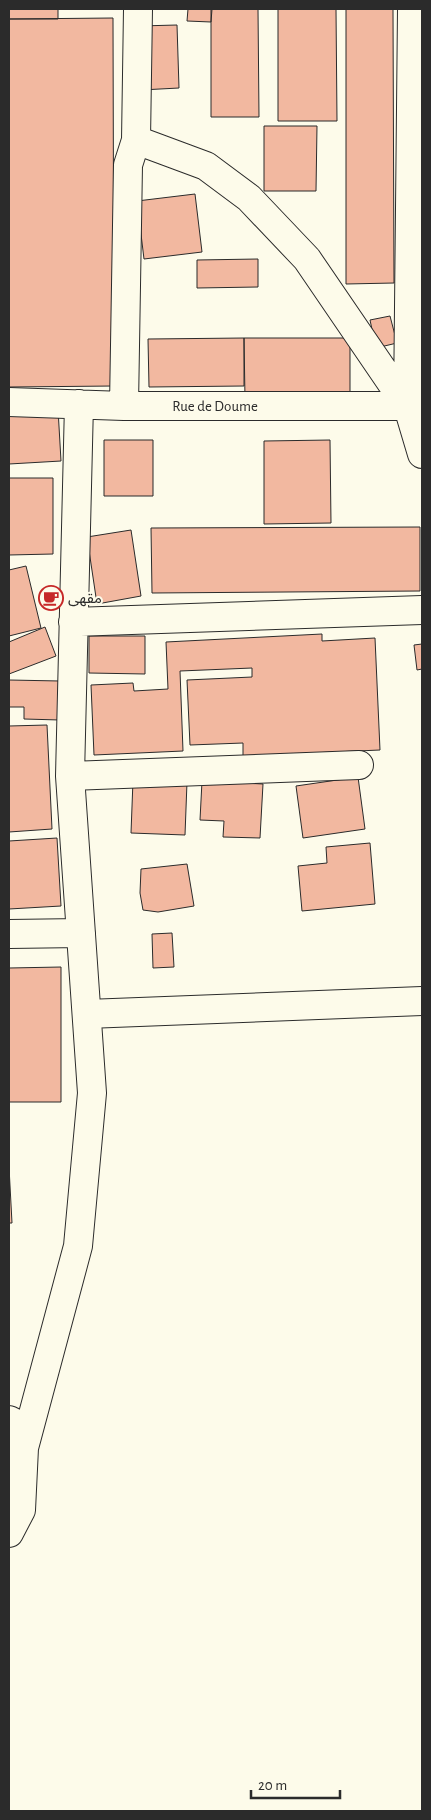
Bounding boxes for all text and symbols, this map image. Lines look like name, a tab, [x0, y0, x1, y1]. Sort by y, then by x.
street label: Rue de Doume	[172, 399, 258, 414]
cafe icon: مقهى	[38, 585, 64, 611]
place label: مقهى	[68, 591, 102, 607]
scale bar	[251, 1768, 340, 1800]
text: 20 m	[258, 1778, 287, 1793]

